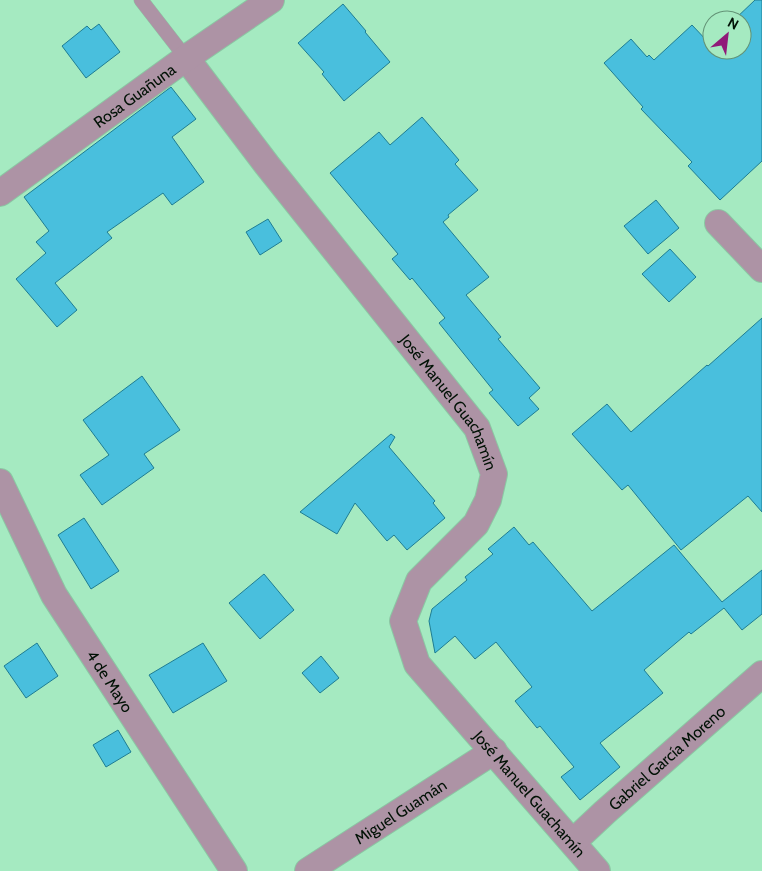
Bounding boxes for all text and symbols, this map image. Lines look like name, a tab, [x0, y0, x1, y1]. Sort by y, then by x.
north arrow	[702, 10, 752, 60]
text: N	[725, 13, 742, 34]
street label: Rosa Guañuna	[90, 59, 179, 132]
street label: José Manuel Guachamín	[396, 330, 501, 473]
street label: 4 de Mayo	[83, 646, 137, 716]
street label: Gabriel García Moreno	[604, 701, 729, 814]
street label: José Manuel Guachamín	[469, 726, 590, 861]
street label: Miguel Guamán	[351, 775, 450, 848]

